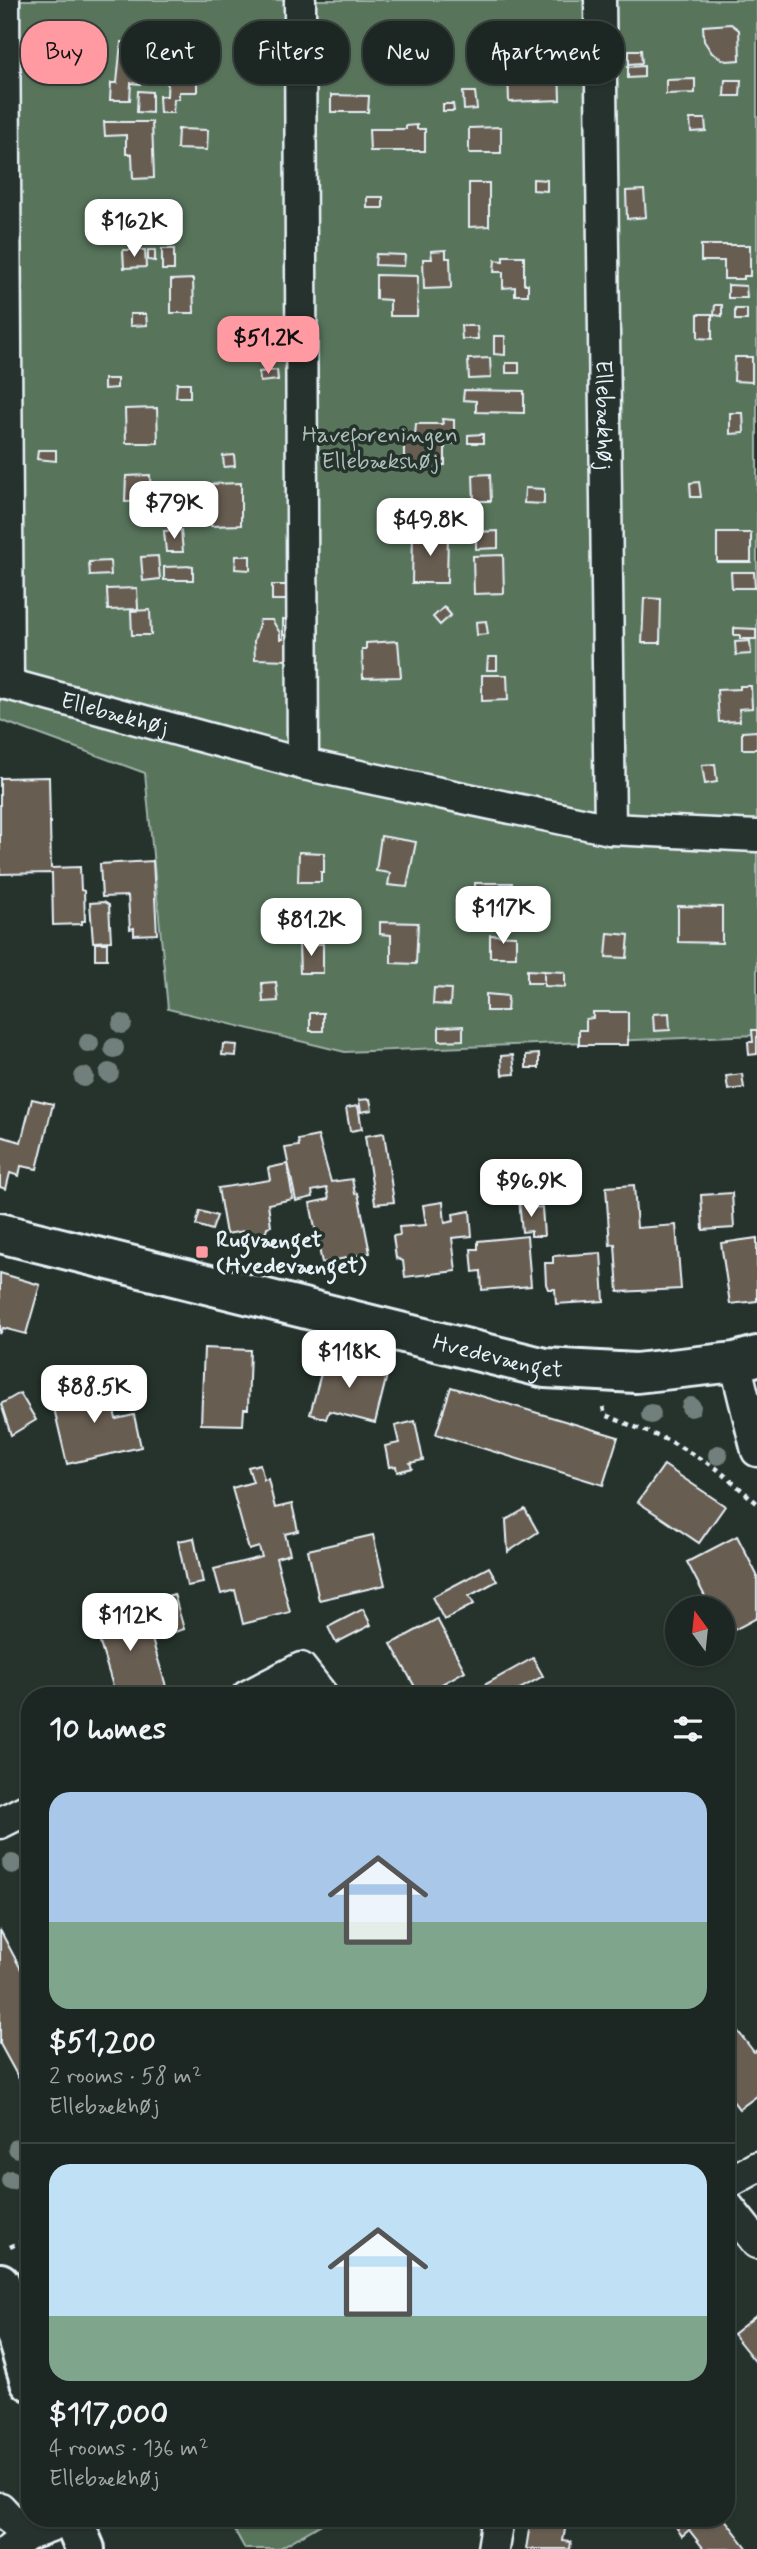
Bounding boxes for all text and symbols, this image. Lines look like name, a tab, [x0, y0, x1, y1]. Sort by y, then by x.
chip: Buy	[21, 21, 107, 84]
chip: Rent	[121, 21, 220, 84]
chip: Filters	[234, 21, 349, 84]
chip: New	[363, 21, 453, 84]
chip: Apartment	[467, 21, 624, 84]
pin: $162K	[85, 200, 183, 259]
text: $162K	[101, 207, 167, 237]
pin: $51.2K	[211, 316, 325, 376]
text: $51.2K	[233, 324, 303, 354]
street label: Ellebækhøj	[587, 360, 619, 470]
park label: Haveforeningen Ellebækshøj	[302, 421, 458, 477]
pin: $79K	[133, 482, 215, 541]
text: $79K	[145, 489, 203, 519]
pin: $49.8K	[373, 498, 487, 558]
text: $49.8K	[393, 506, 467, 536]
street label: Ellebækhøj	[57, 686, 171, 744]
pin: $117K	[454, 886, 552, 946]
text: $117K	[472, 894, 534, 924]
pin: $81.2K	[254, 898, 368, 958]
text: $81.2K	[277, 906, 345, 936]
pin: $96.9K	[474, 1160, 588, 1219]
text: $96.9K	[496, 1167, 566, 1197]
place label: Rugvænget (Hvedevænget)	[216, 1226, 367, 1285]
marker: Rugvænget (Hvedevænget)	[194, 1244, 210, 1260]
street label: Hvedevænget	[430, 1328, 564, 1386]
pin: $118K	[300, 1330, 398, 1390]
text: $118K	[318, 1338, 380, 1368]
pin: $88.5K	[37, 1366, 151, 1425]
text: $88.5K	[57, 1373, 131, 1403]
pin: $112K	[81, 1594, 179, 1653]
north arrow	[665, 1596, 735, 1666]
map controls	[665, 1596, 735, 1666]
text: $112K	[98, 1601, 162, 1631]
text: 10 homes	[49, 1710, 166, 1749]
icon: filters	[669, 1710, 707, 1748]
icon: home	[315, 1837, 441, 1963]
text: $51,200	[49, 2023, 156, 2062]
text: 2 rooms · 58 m²	[49, 2062, 202, 2092]
text: Ellebækhøj	[49, 2092, 159, 2122]
icon: home	[315, 2209, 441, 2335]
text: $117,000	[49, 2395, 168, 2434]
text: 4 rooms · 136 m²	[49, 2434, 209, 2464]
text: Ellebækhøj	[49, 2464, 159, 2494]

